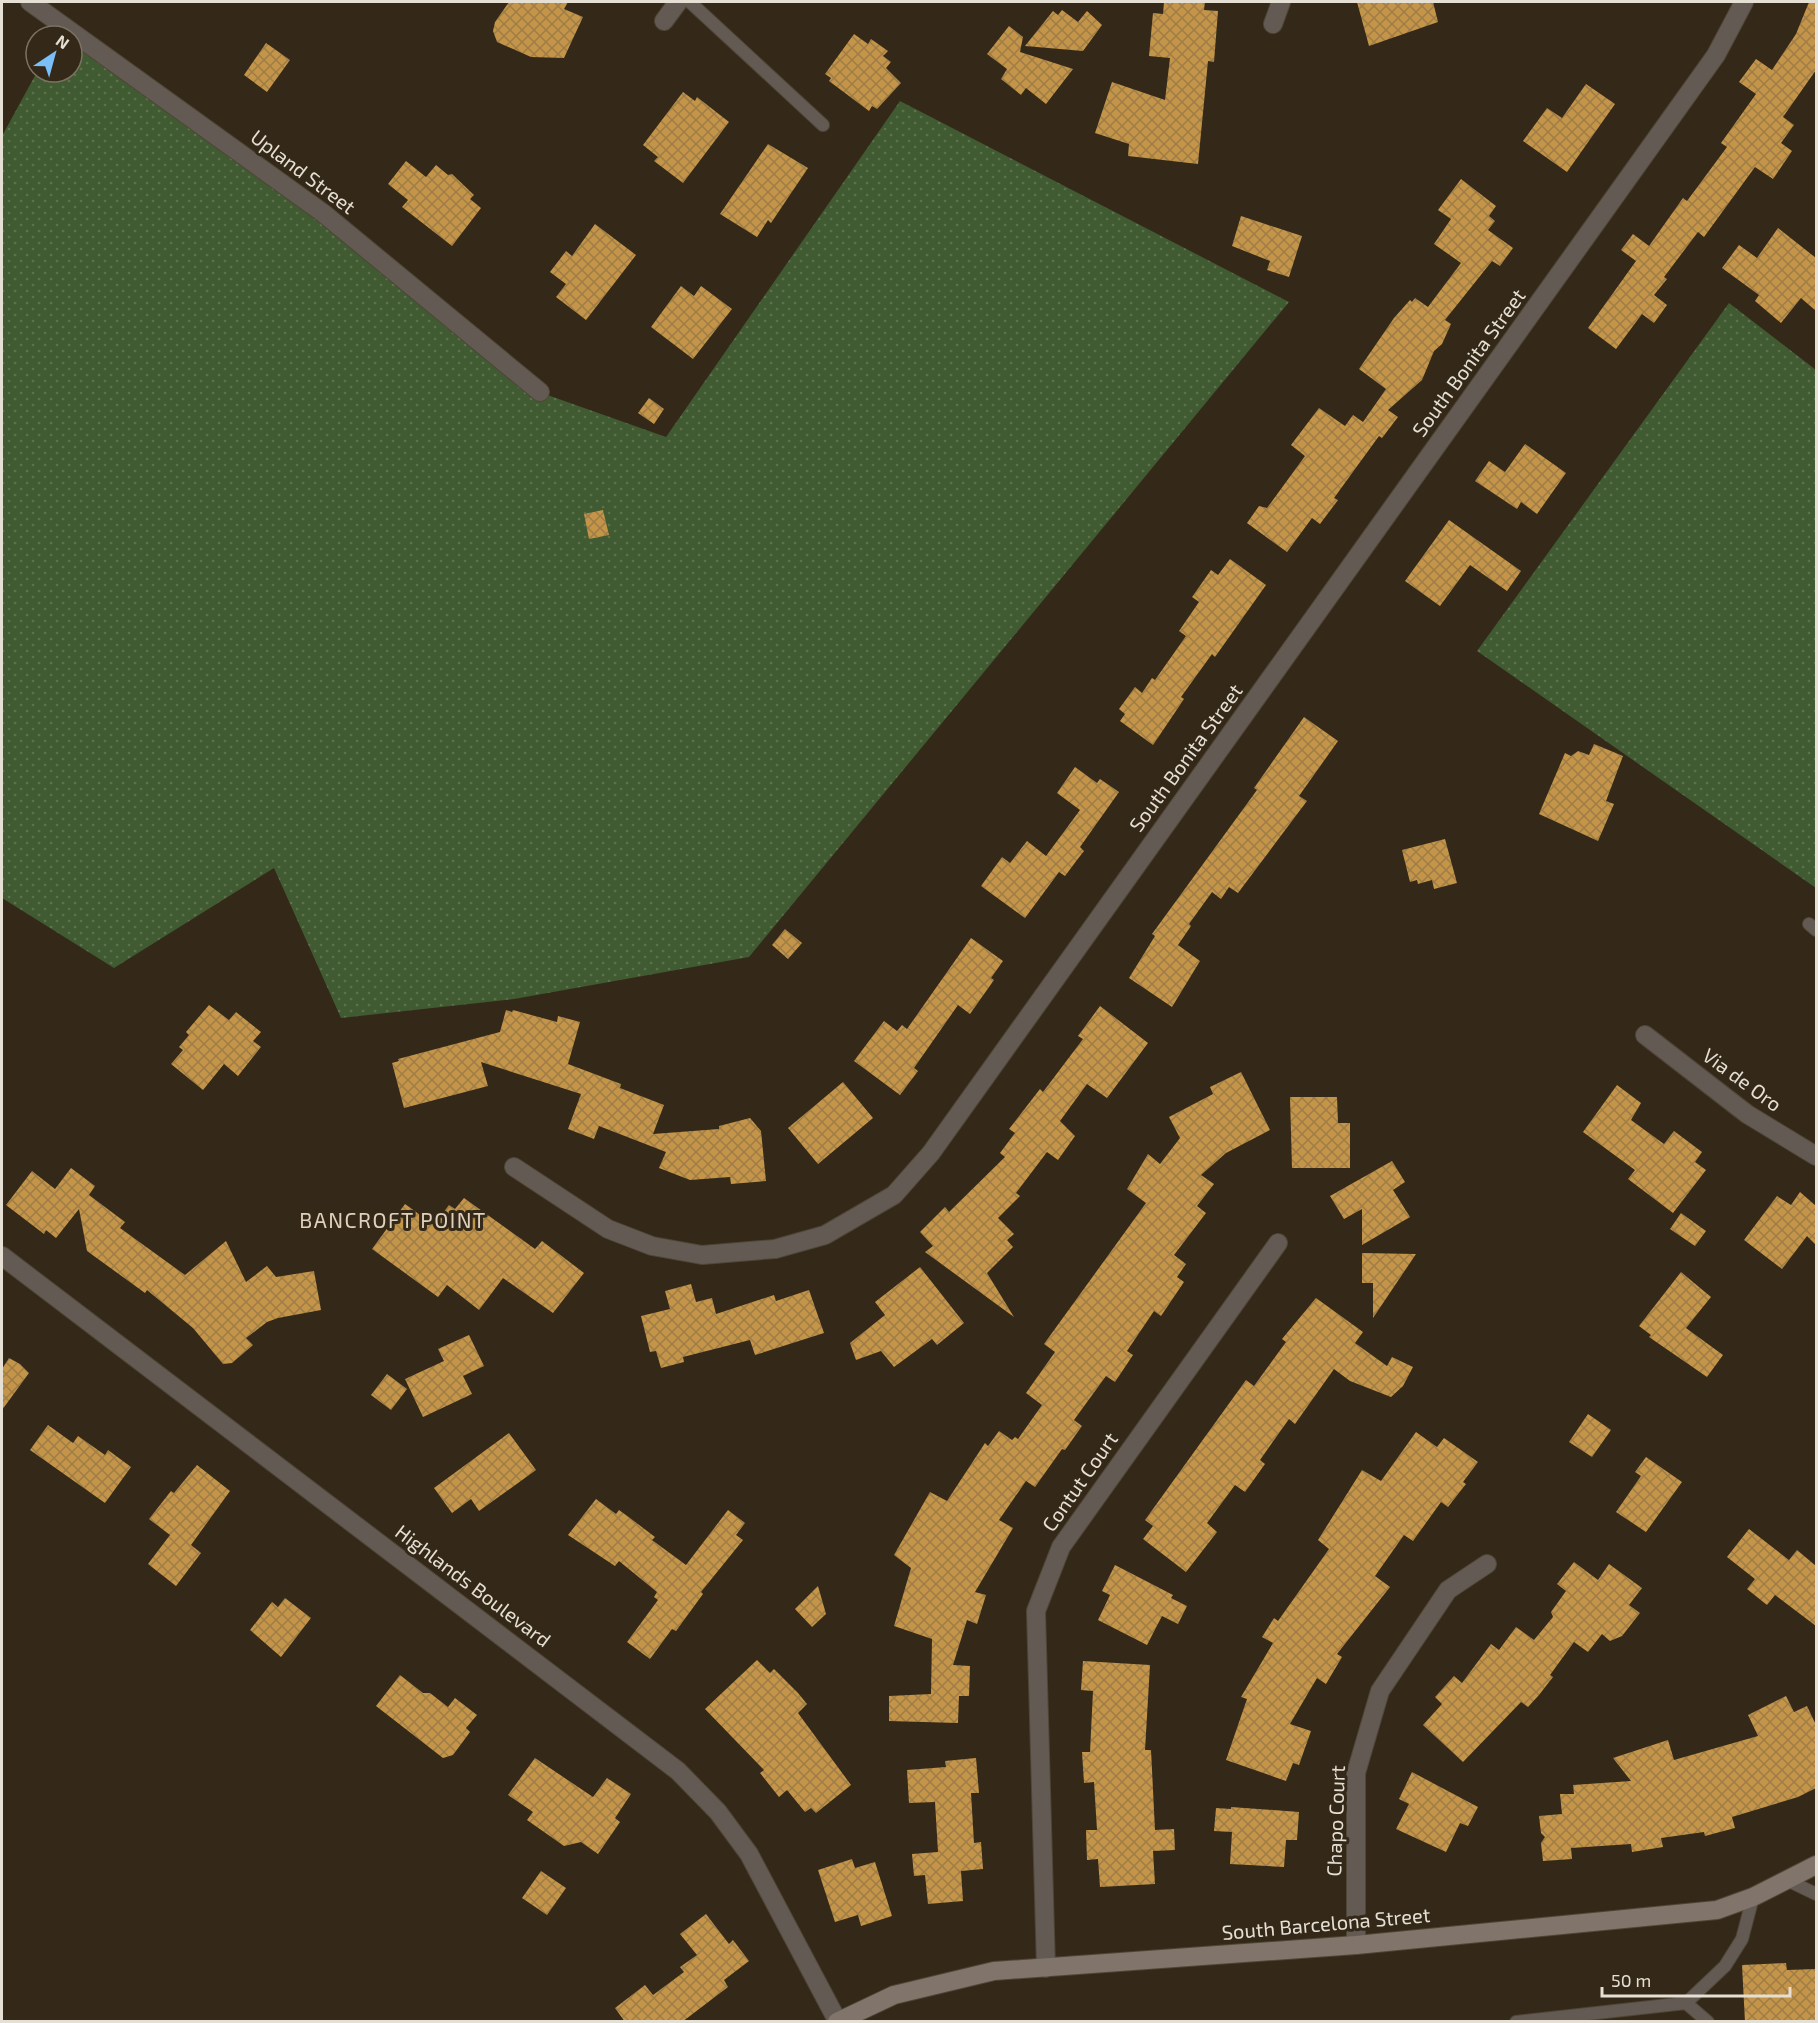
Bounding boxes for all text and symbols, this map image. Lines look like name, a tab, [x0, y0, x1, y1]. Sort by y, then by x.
north arrow	[24, 24, 84, 84]
text: N	[53, 30, 73, 53]
street label: Upland Street	[246, 124, 361, 219]
street label: South Bonita Street	[1407, 284, 1530, 441]
street label: South Bonita Street	[1124, 679, 1247, 836]
street label: Via de Oro	[1698, 1043, 1787, 1116]
district label: BANCROFT POINT	[299, 1207, 487, 1232]
street label: Contut Court	[1036, 1427, 1122, 1536]
street label: Highlands Boulevard	[391, 1519, 556, 1651]
street label: Chapo Court	[1321, 1765, 1349, 1877]
street label: South Barcelona Street	[1221, 1902, 1431, 1944]
scale bar	[1602, 1960, 1790, 1998]
text: 50 m	[1611, 1969, 1651, 1991]

